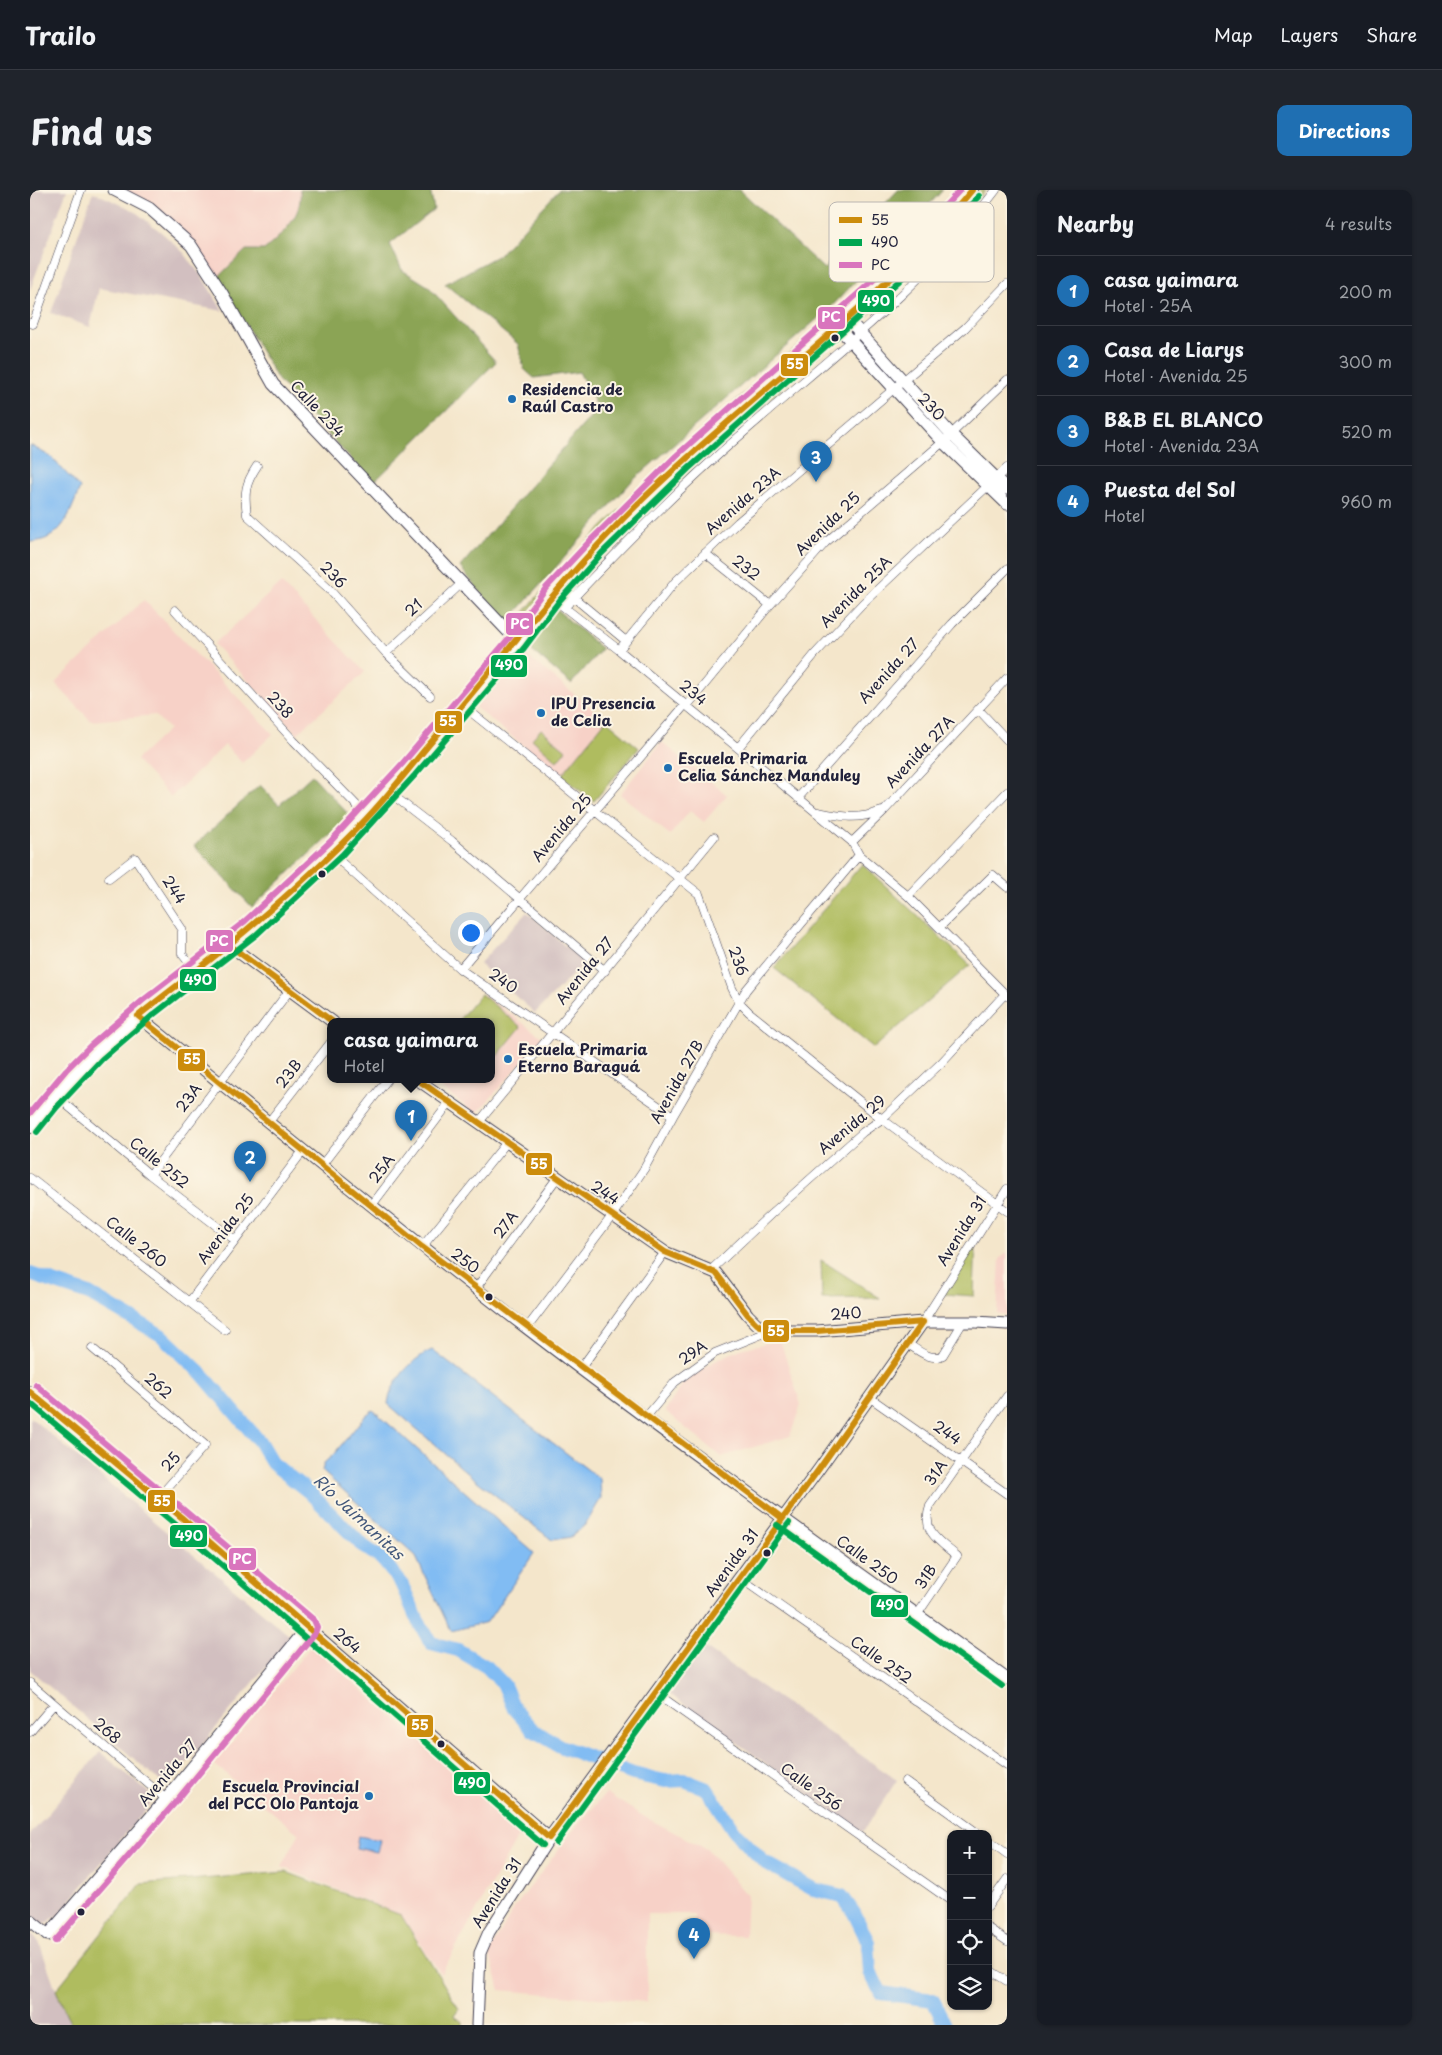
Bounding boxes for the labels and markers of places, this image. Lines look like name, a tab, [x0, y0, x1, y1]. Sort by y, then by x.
unlabelled marker	[830, 333, 840, 343]
place label: Residencia de Raúl Castro	[522, 377, 623, 417]
marker: Residencia de Raúl Castro	[506, 393, 518, 405]
pin: 3	[800, 441, 832, 482]
place label: IPU Presencia de Celia	[551, 691, 656, 731]
marker: IPU Presencia de Celia	[535, 707, 547, 719]
place label: Escuela Primaria Celia Sánchez Manduley	[678, 746, 861, 786]
marker: Escuela Primaria Celia Sánchez Manduley	[662, 762, 674, 774]
unlabelled marker	[317, 869, 327, 879]
place label: Escuela Primaria Eterno Baraguá	[518, 1037, 648, 1077]
marker: Escuela Primaria Eterno Baraguá	[502, 1053, 514, 1065]
pin: 1	[395, 1100, 427, 1141]
pin: 2	[234, 1141, 266, 1182]
unlabelled marker	[484, 1292, 494, 1302]
unlabelled marker	[762, 1548, 772, 1558]
unlabelled marker	[436, 1739, 446, 1749]
place label: Escuela Provincial del PCC Olo Pantoja	[208, 1774, 359, 1814]
marker: Escuela Provincial del PCC Olo Pantoja	[363, 1790, 375, 1802]
unlabelled marker	[76, 1907, 86, 1917]
pin: 4	[678, 1918, 710, 1959]

